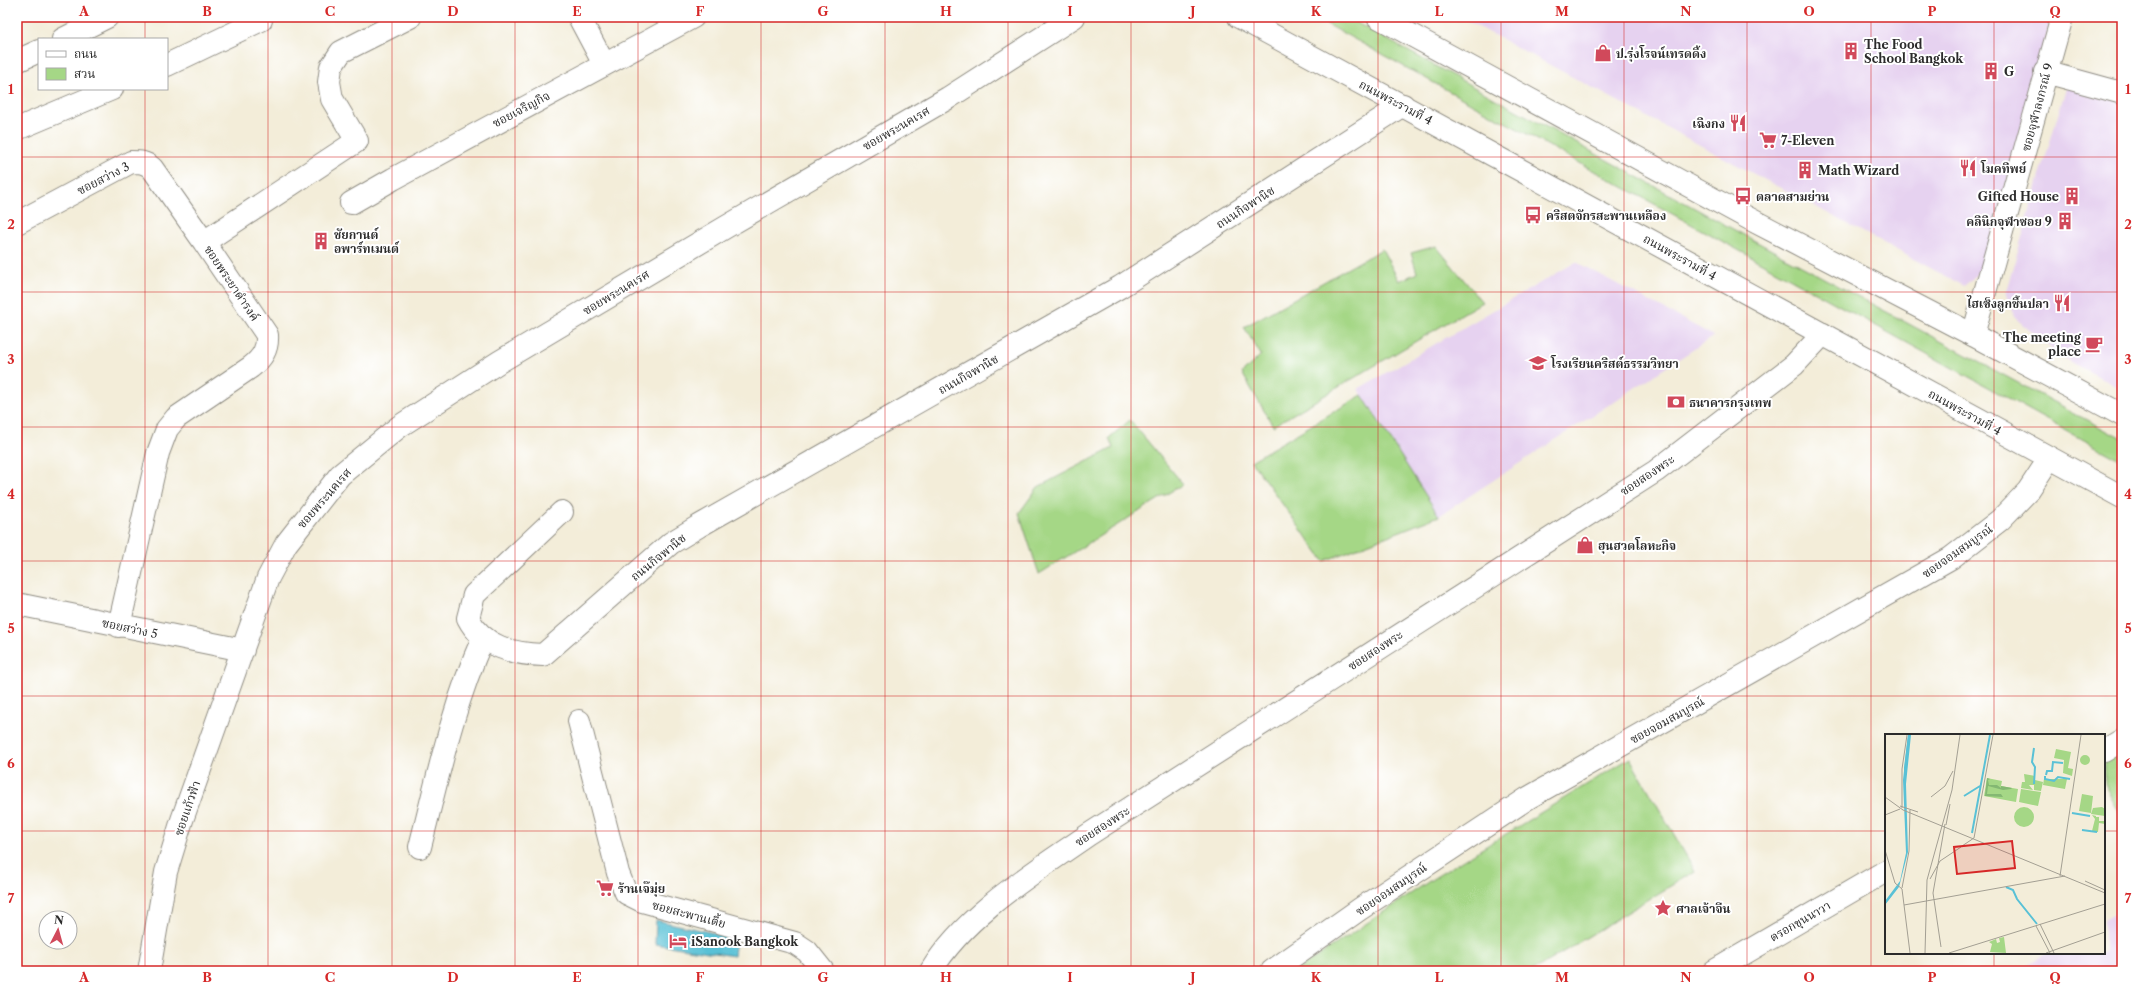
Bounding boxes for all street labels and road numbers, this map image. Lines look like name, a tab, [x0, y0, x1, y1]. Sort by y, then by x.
street label: ซอยจุฬาลงกรณ์ 9	[2018, 61, 2057, 153]
street label: ถนนพระรามที่ 4	[1357, 75, 1436, 128]
street label: ซอยเจริญกิจ	[490, 88, 552, 130]
street label: ซอยพระนคเรศ	[860, 103, 932, 153]
street label: ซอยสว่าง 3	[74, 158, 132, 198]
street label: ถนนกิจพานิช	[1213, 183, 1277, 231]
street label: ถนนพระรามที่ 4	[1641, 230, 1720, 283]
street label: ซอยพระยาดำรงค์	[201, 242, 263, 324]
street label: ซอยพระนคเรศ	[580, 266, 652, 318]
street label: ถนนกิจพานิช	[935, 351, 1001, 397]
street label: ถนนพระรามที่ 4	[1926, 385, 2005, 438]
street label: ซอยสองพระ	[1617, 451, 1677, 499]
street label: ซอยพระนคเรศ	[294, 465, 354, 531]
street label: ซอยจอมสมบูรณ์	[1919, 521, 1996, 582]
street label: ถนนกิจพานิช	[627, 530, 689, 584]
street label: ซอยสว่าง 5	[101, 615, 159, 641]
street label: ซอยสองพระ	[1345, 627, 1405, 673]
street label: ซอยจอมสมบูรณ์	[1627, 693, 1707, 748]
street label: ซอยแก้วฟ้า	[171, 778, 203, 838]
street label: ซอยสองพระ	[1072, 803, 1132, 849]
street label: ซอยจอมสมบูรณ์	[1352, 860, 1430, 919]
street label: ซอยสะพานเตี้ย	[650, 896, 728, 931]
street label: ตรอกขุนนาวา	[1767, 897, 1834, 945]

